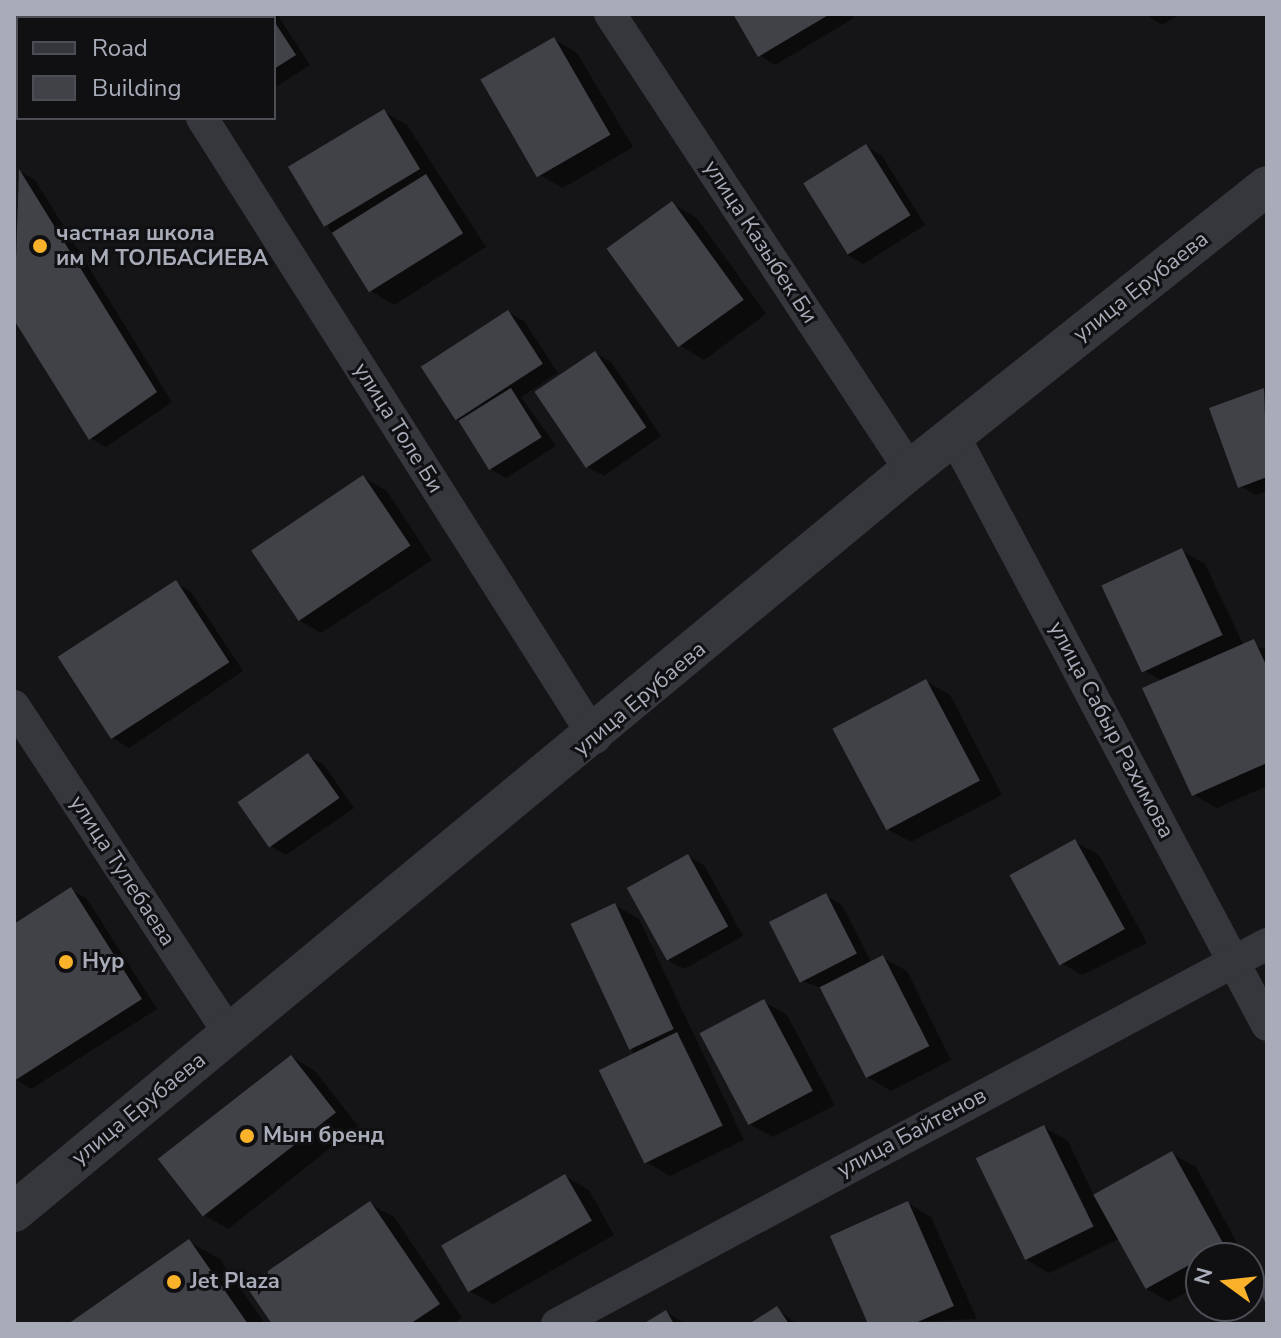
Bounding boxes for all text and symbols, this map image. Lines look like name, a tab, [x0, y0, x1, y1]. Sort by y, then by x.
legend	[16, 16, 276, 120]
text: Road	[92, 32, 148, 64]
text: Building	[92, 72, 182, 104]
street label: улица Казыбек Би	[697, 156, 823, 328]
place label: частная школа им М ТОЛБАСИЕВА	[56, 220, 268, 272]
street label: улица Ерубаева	[1068, 226, 1214, 348]
marker: частная школа им М ТОЛБАСИЕВА	[31, 237, 49, 255]
street label: улица Толе Би	[347, 358, 449, 498]
street label: улица Сабыр Рахимова	[1043, 617, 1179, 843]
street label: улица Ерубаева	[569, 636, 711, 762]
street label: улица Тулебаева	[63, 791, 181, 951]
place label: Нур	[82, 949, 124, 975]
marker: Нур	[57, 953, 75, 971]
street label: улица Ерубаева	[67, 1047, 211, 1171]
street label: улица Байтенов	[833, 1083, 991, 1183]
place label: Мын бренд	[263, 1123, 384, 1149]
marker: Мын бренд	[238, 1127, 256, 1145]
north arrow	[1185, 1242, 1265, 1322]
text: N	[1187, 1264, 1220, 1288]
place label: Jet Plaza	[190, 1269, 280, 1295]
marker: Jet Plaza	[165, 1273, 183, 1291]

